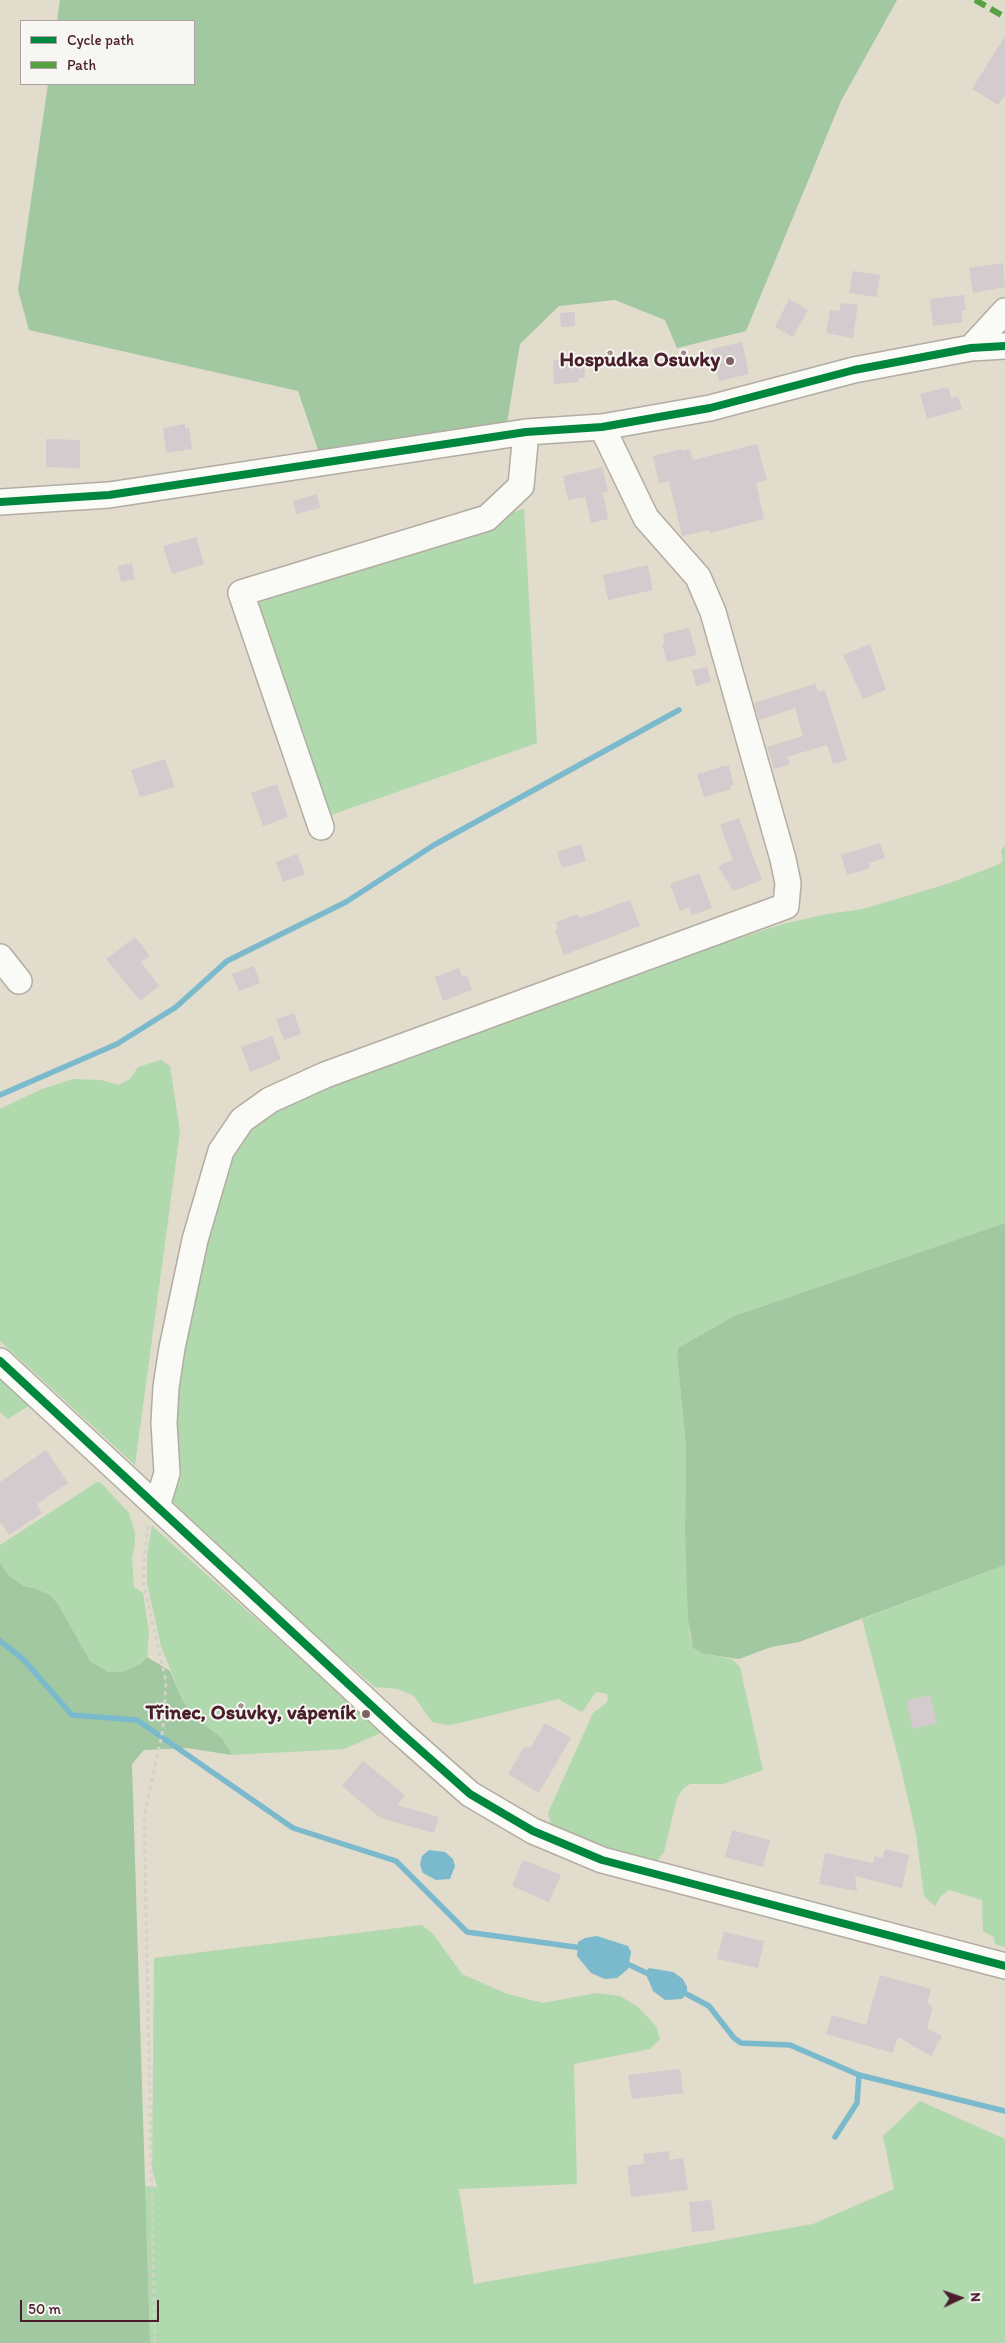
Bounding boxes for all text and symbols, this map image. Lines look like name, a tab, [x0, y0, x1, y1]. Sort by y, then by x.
legend	[20, 20, 195, 85]
text: Cycle path	[67, 31, 134, 49]
text: Path	[67, 56, 96, 74]
place label: Hospůdka Osůvky	[559, 348, 720, 374]
marker: Hospůdka Osůvky	[724, 355, 736, 367]
place label: Třinec, Osůvky, vápeník	[146, 1701, 356, 1727]
marker: Třinec, Osůvky, vápeník	[360, 1708, 372, 1720]
north arrow	[935, 2273, 985, 2323]
scale bar	[22, 2290, 161, 2322]
text: N	[967, 2292, 984, 2302]
text: 50 m	[28, 2300, 61, 2318]

